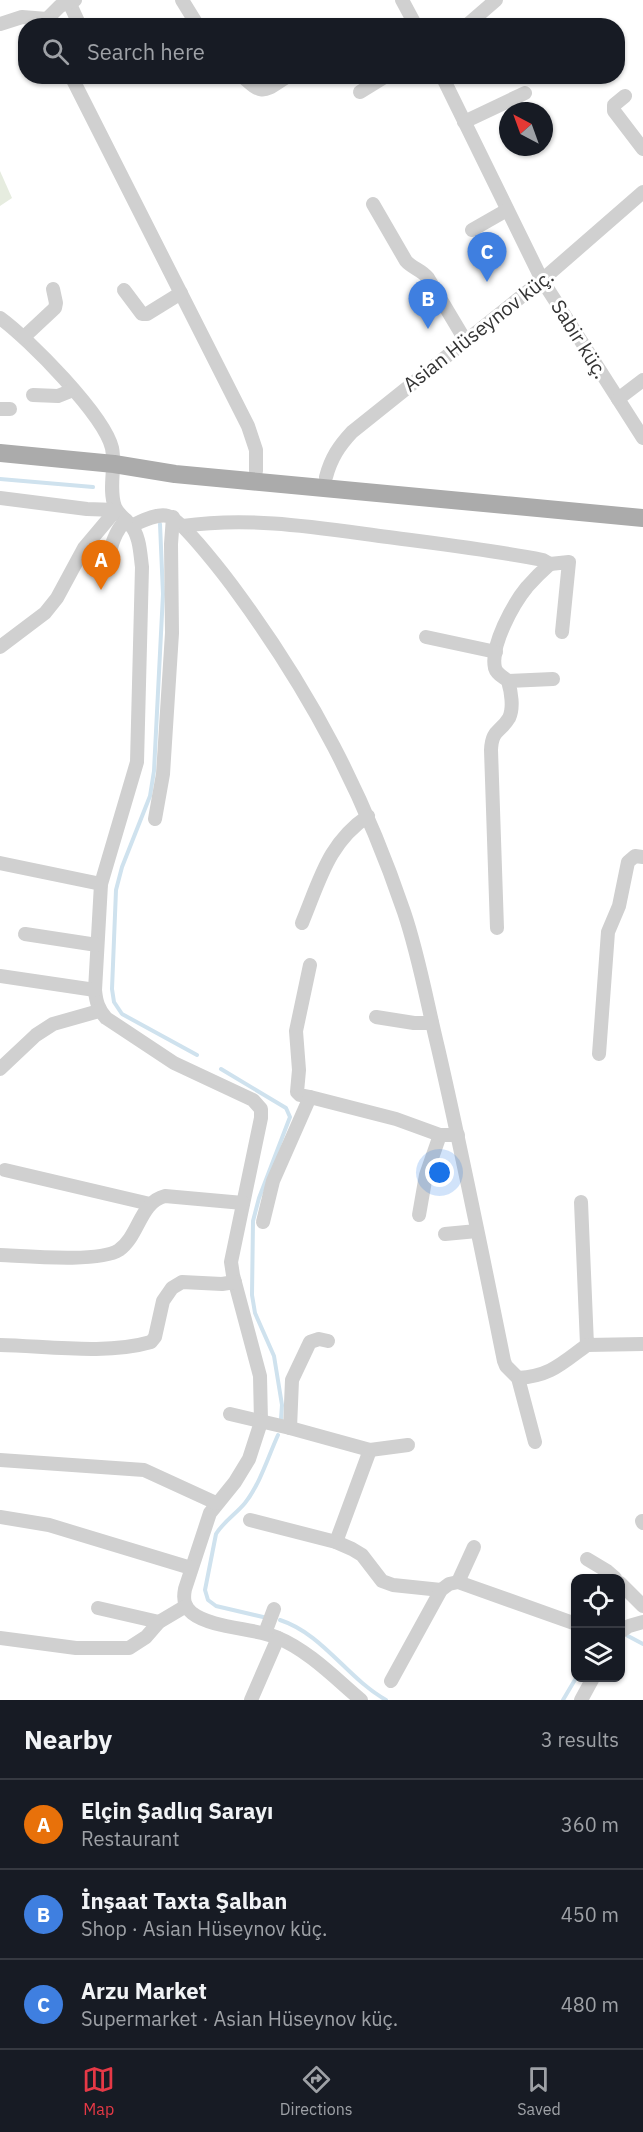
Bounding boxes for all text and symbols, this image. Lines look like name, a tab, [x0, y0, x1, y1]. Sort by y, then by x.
search box	[18, 18, 625, 84]
icon: search	[39, 35, 72, 68]
text: Search here	[87, 37, 205, 66]
north arrow	[499, 102, 553, 156]
pin: C	[468, 232, 506, 282]
street label: Asian Hüseynov küç.	[397, 263, 559, 397]
pin: B	[408, 280, 448, 329]
street label: Sabir küç.	[545, 294, 615, 384]
pin: A	[82, 540, 120, 590]
your location	[425, 1158, 454, 1187]
map controls	[571, 1574, 625, 1682]
button: locate	[571, 1574, 625, 1628]
button: layers	[571, 1628, 625, 1682]
text: Nearby	[24, 1722, 112, 1756]
text: 3 results	[541, 1726, 619, 1753]
text: Elçin Şadlıq Sarayı	[81, 1796, 273, 1825]
text: A	[37, 1811, 50, 1838]
text: 360 m	[561, 1811, 619, 1838]
text: Restaurant	[81, 1825, 179, 1852]
text: İnşaat Taxta Şalban	[81, 1886, 287, 1915]
text: B	[37, 1901, 50, 1928]
text: 450 m	[561, 1901, 619, 1928]
text: Shop · Asian Hüseynov küç.	[81, 1915, 327, 1942]
text: Arzu Market	[81, 1976, 207, 2005]
text: C	[37, 1991, 50, 2018]
text: 480 m	[561, 1991, 619, 2018]
text: Supermarket · Asian Hüseynov küç.	[81, 2005, 398, 2032]
tab: Map	[82, 2063, 115, 2119]
tab: Directions	[280, 2063, 353, 2119]
tab: Saved	[517, 2063, 561, 2119]

